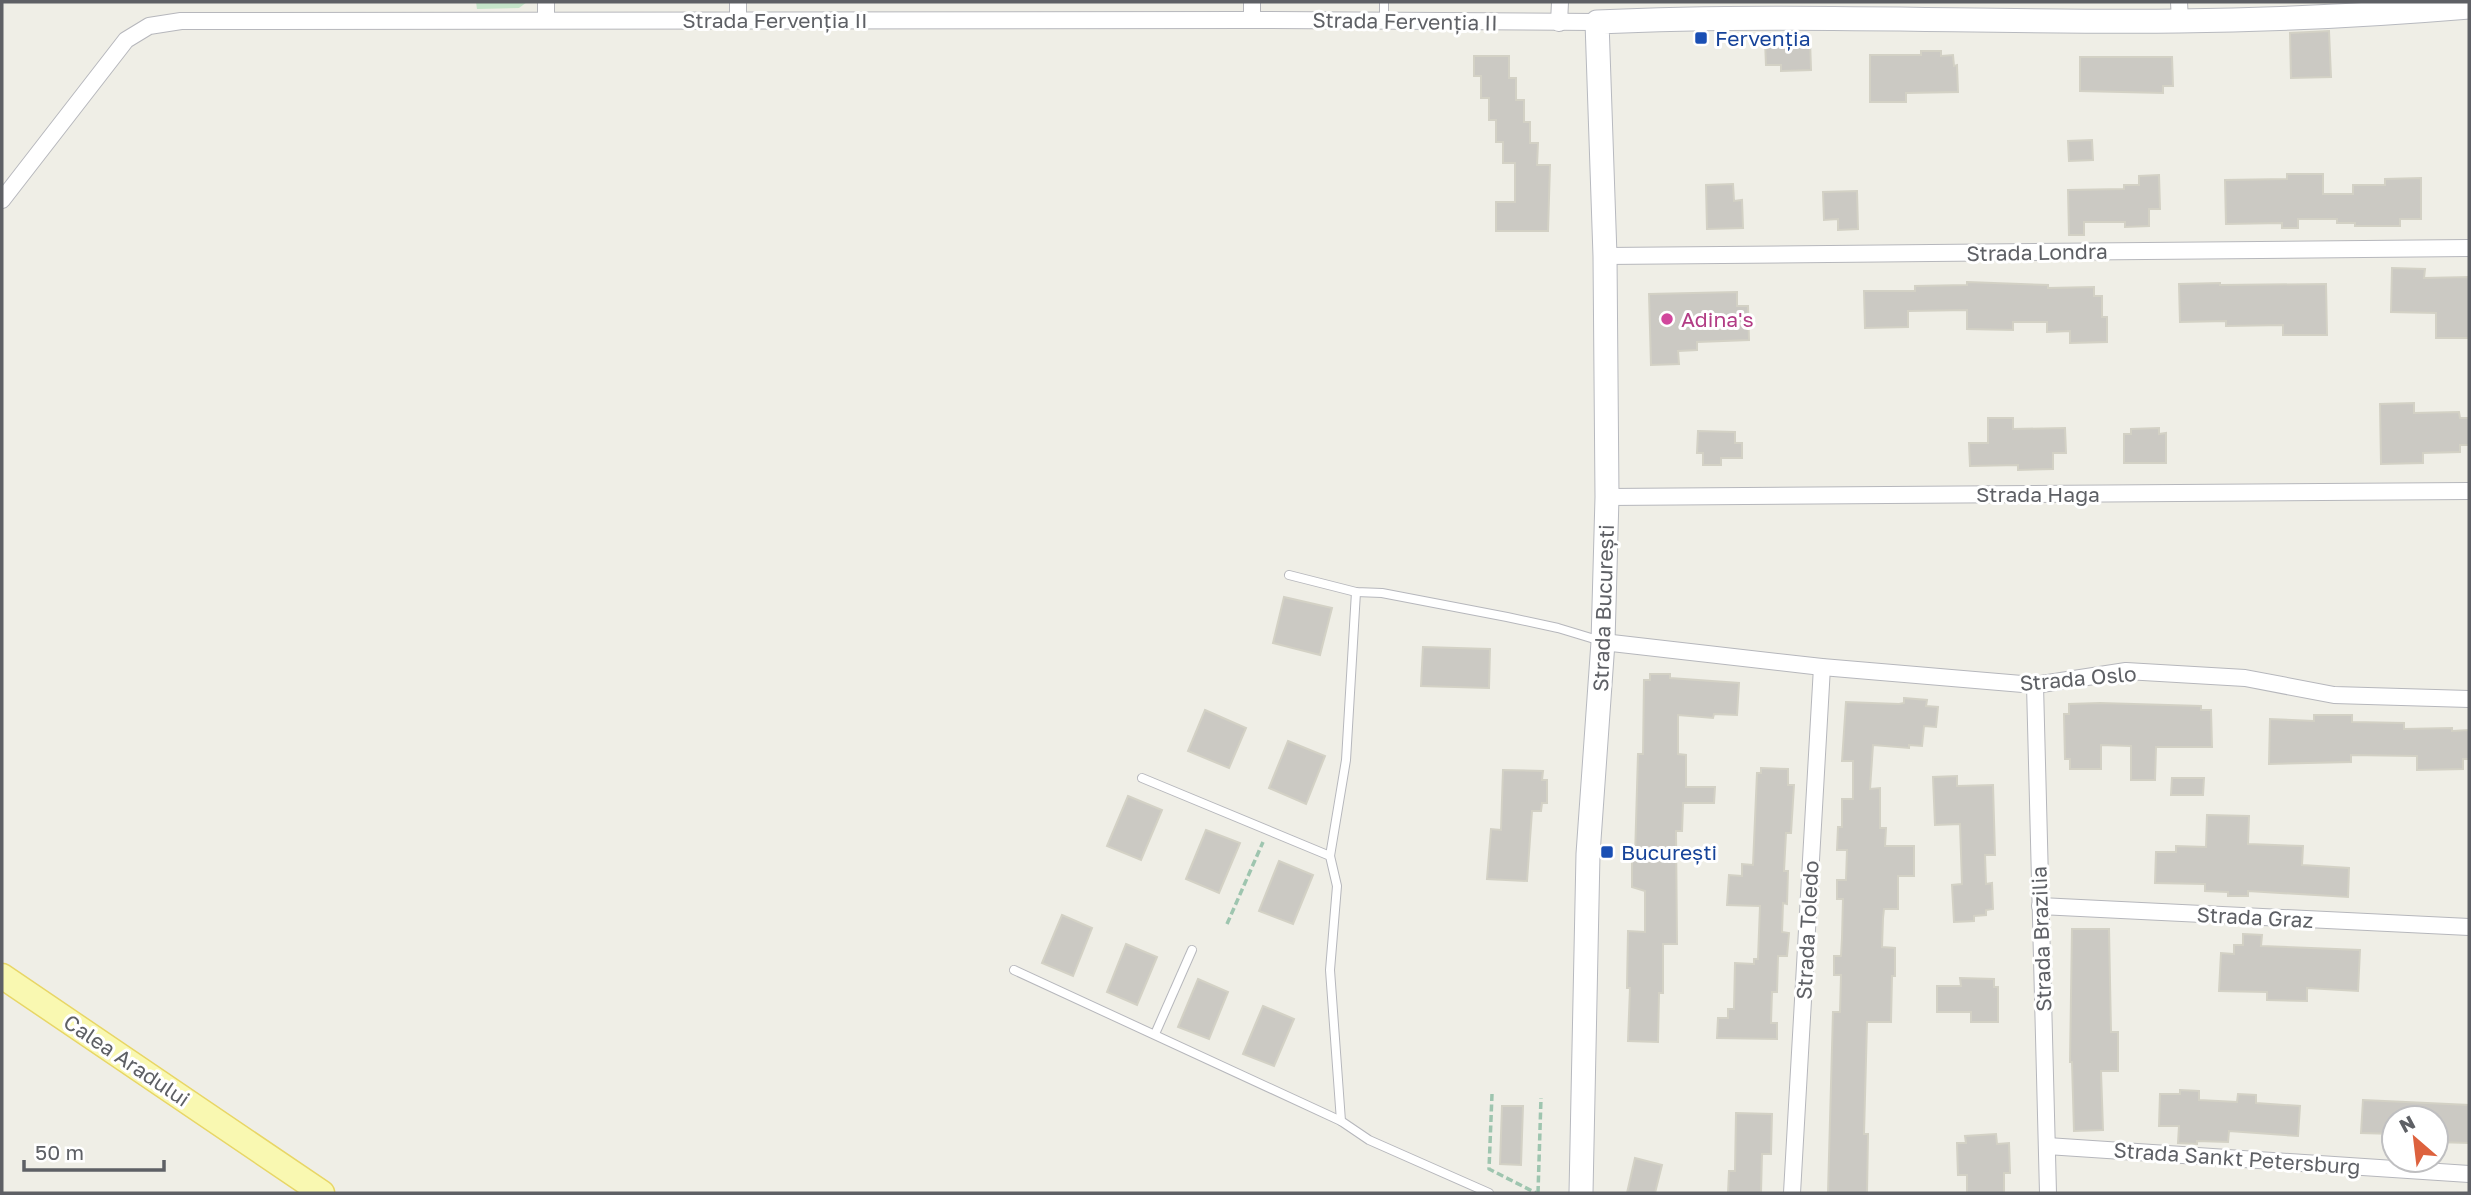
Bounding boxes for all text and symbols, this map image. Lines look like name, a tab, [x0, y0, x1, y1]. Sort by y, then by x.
street label: Strada Fervenția II	[1312, 6, 1498, 36]
street label: Strada Fervenția II	[682, 7, 868, 33]
place label: Fervenția	[1715, 25, 1811, 51]
marker: Fervenția	[1693, 30, 1709, 46]
street label: Strada Londra	[1966, 238, 2108, 266]
place label: Adina's	[1681, 306, 1754, 332]
marker: Adina's	[1659, 311, 1675, 327]
street label: Strada Haga	[1976, 481, 2100, 507]
street label: Strada București	[1587, 524, 1619, 692]
street label: Strada Oslo	[2019, 660, 2137, 696]
place label: București	[1621, 839, 1717, 865]
marker: București	[1599, 844, 1615, 860]
street label: Strada Toledo	[1790, 860, 1824, 1000]
street label: Strada Brazilia	[2025, 866, 2057, 1012]
street label: Strada Graz	[2196, 901, 2314, 933]
street label: Calea Aradului	[59, 1008, 195, 1112]
north arrow	[2380, 1104, 2450, 1174]
text: N	[2395, 1110, 2419, 1137]
scale bar	[24, 1128, 164, 1172]
street label: Strada Sankt Petersburg	[2113, 1136, 2361, 1180]
text: 50 m	[35, 1139, 84, 1165]

